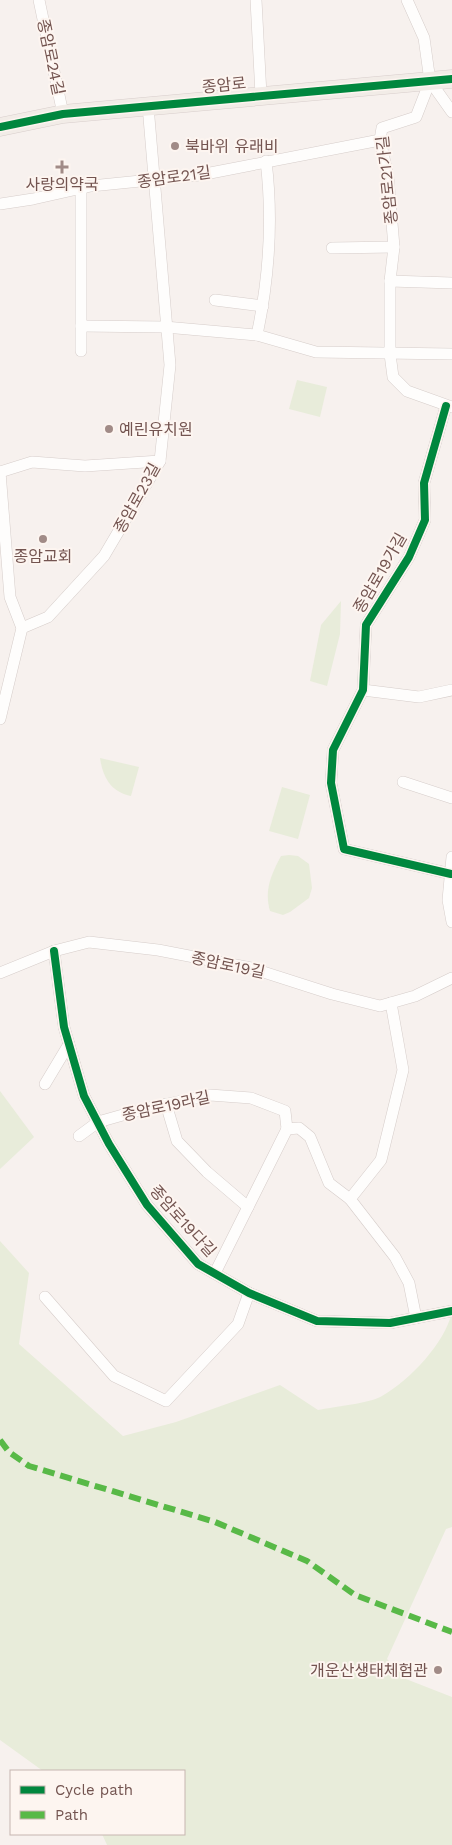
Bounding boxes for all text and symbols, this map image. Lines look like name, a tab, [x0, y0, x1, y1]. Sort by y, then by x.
street label: 종암로24길	[34, 17, 68, 97]
street label: 종암로	[201, 73, 247, 97]
street label: 종암로21가길	[373, 135, 401, 225]
place label: 북바위 유래비	[185, 137, 279, 156]
marker: 북바위 유래비	[169, 140, 181, 152]
marker: 사랑의약국	[56, 161, 68, 173]
street label: 종암로21길	[136, 162, 212, 192]
place label: 사랑의약국	[25, 175, 99, 194]
place label: 예린유치원	[119, 420, 193, 439]
marker: 예린유치원	[103, 423, 115, 435]
street label: 종암로23길	[110, 459, 164, 537]
street label: 종암로19가길	[349, 529, 411, 617]
marker: 종암교회	[37, 533, 49, 545]
place label: 종암교회	[14, 547, 72, 566]
street label: 종암로19길	[189, 948, 267, 982]
street label: 종암로19라길	[120, 1087, 212, 1125]
street label: 종암로19다길	[146, 1181, 220, 1261]
place label: 개운산생태체험관	[310, 1661, 428, 1680]
marker: 개운산생태체험관	[432, 1664, 444, 1676]
legend	[10, 1770, 185, 1835]
text: Cycle path	[55, 1781, 133, 1799]
text: Path	[55, 1806, 88, 1824]

